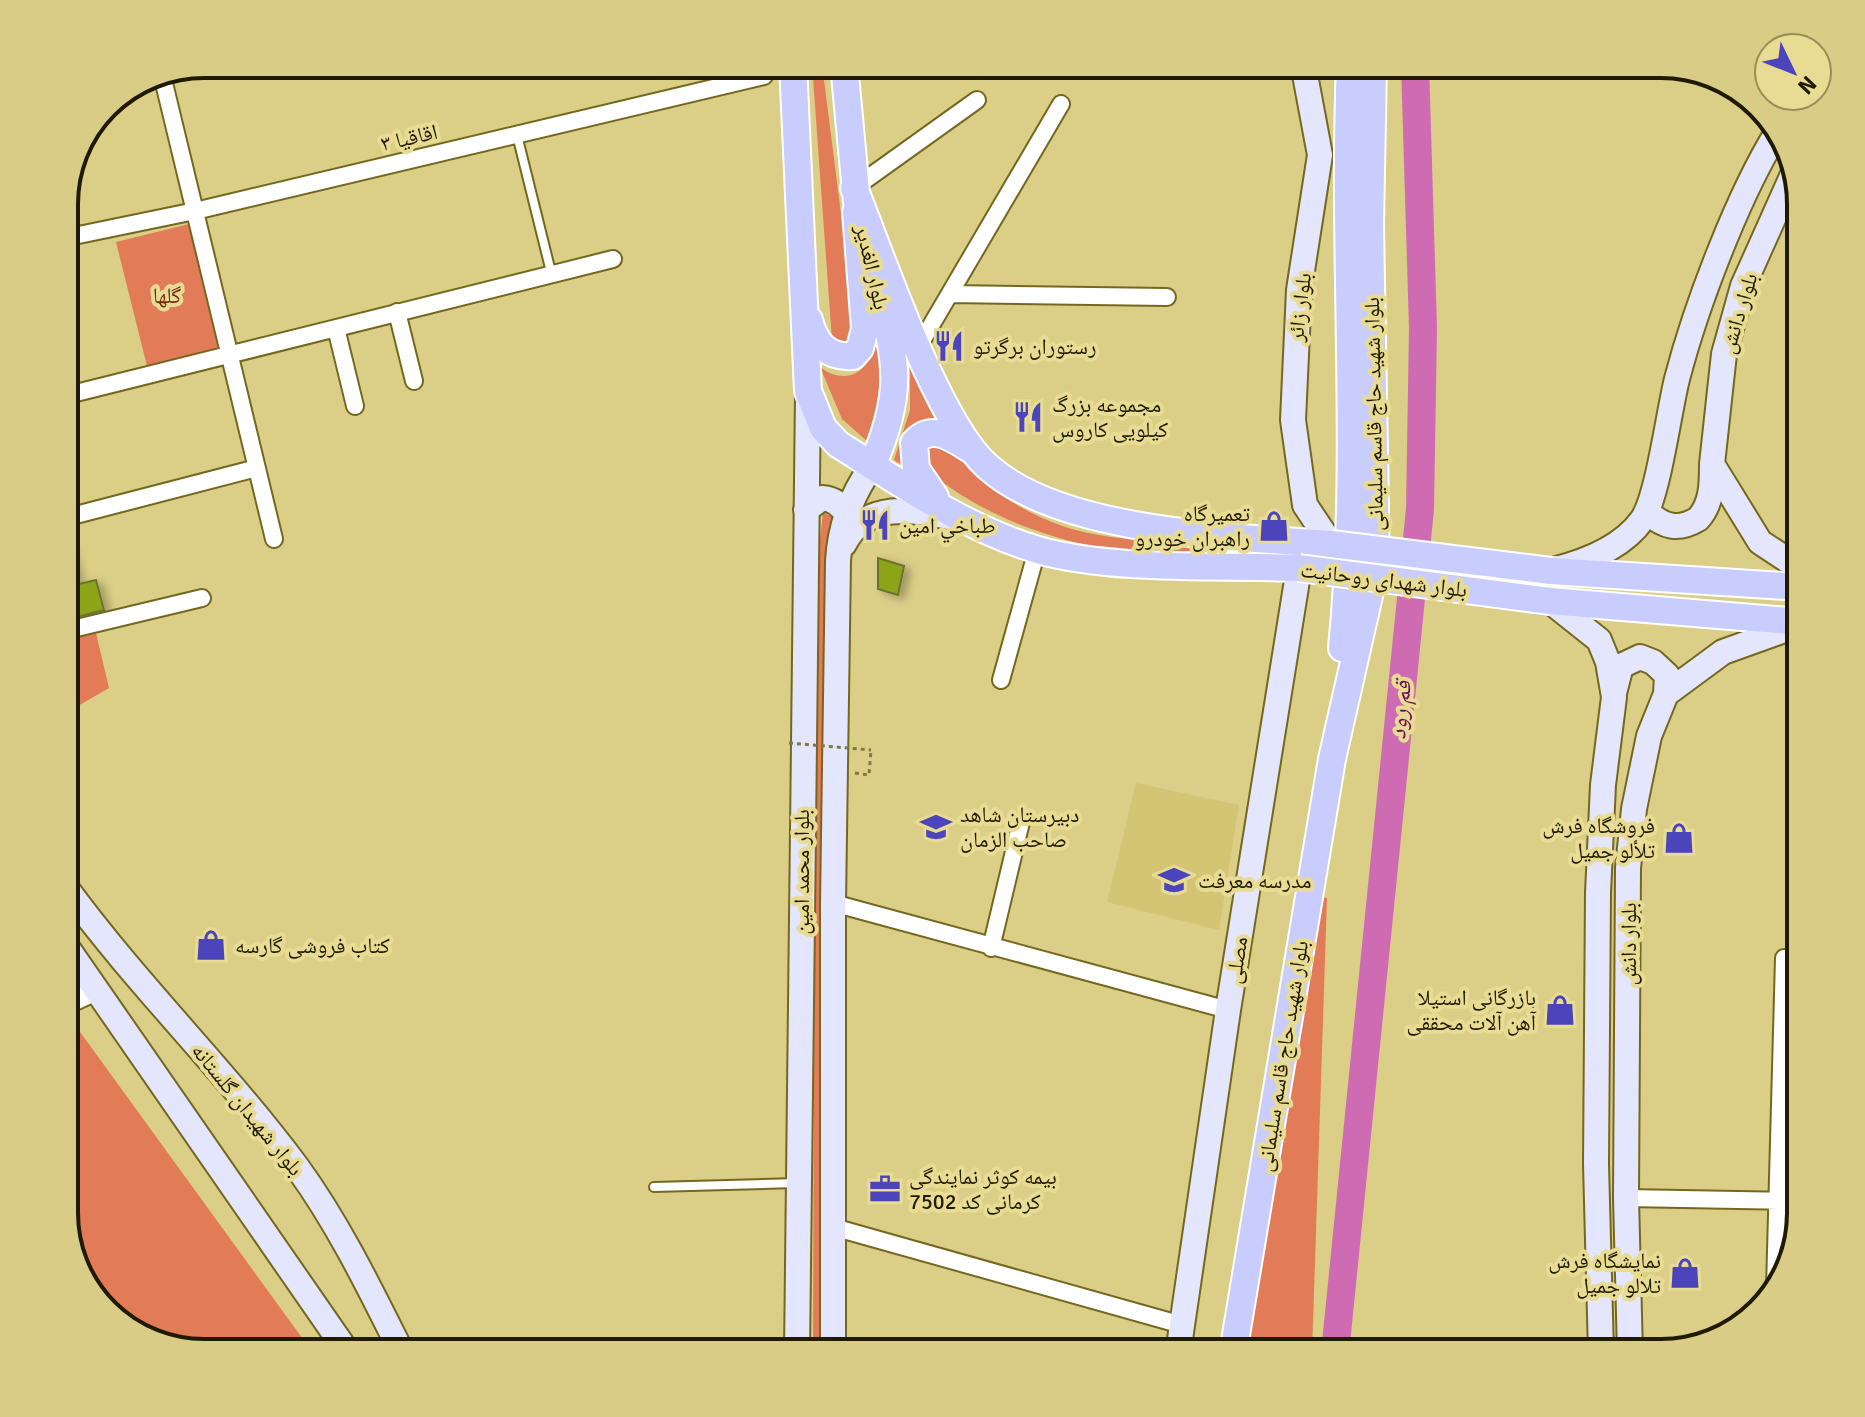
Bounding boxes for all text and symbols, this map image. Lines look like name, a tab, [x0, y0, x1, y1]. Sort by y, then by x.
north arrow	[1753, 32, 1833, 112]
text: N	[1792, 70, 1822, 100]
street label: اقاقیا ۳	[378, 118, 440, 157]
street label: بلوار الغدیر	[849, 221, 895, 312]
street label: بلوار دانش	[1713, 269, 1764, 357]
street label: بلوار زائر	[1282, 271, 1317, 344]
park label: گلها	[153, 282, 181, 309]
street label: بلوار شهید حاج قاسم سلیمانی	[1358, 297, 1390, 531]
restaurant icon: رستوران برگرتو	[932, 329, 966, 363]
place label: رستوران برگرتو	[973, 333, 1096, 360]
place label: مجموعه بزرگ کیلویی کاروس	[1052, 391, 1168, 443]
restaurant icon: مجموعه بزرگ کیلویی کاروس	[1011, 400, 1045, 434]
place label: تعمیرگاه راهبران خودرو	[1135, 500, 1251, 552]
restaurant icon: طباخي امين	[858, 508, 892, 542]
shop icon: تعمیرگاه راهبران خودرو	[1257, 509, 1291, 543]
place label: طباخي امين	[899, 512, 996, 543]
street label: بلوار شهدای روحانیت	[1299, 556, 1469, 603]
water label: قم رود	[1382, 676, 1419, 741]
place label: دبیرستان شاهد صاحب الزمان	[960, 801, 1079, 853]
street label: بلوار محمد امین	[788, 809, 815, 935]
school or university icon: دبیرستان شاهد صاحب الزمان	[919, 810, 953, 844]
place label: فروشگاه فرش تلألو جمیل	[1542, 812, 1656, 864]
shop icon: فروشگاه فرش تلألو جمیل	[1662, 821, 1696, 855]
school or university icon: مدرسه معرفت	[1157, 863, 1191, 897]
place label: مدرسه معرفت	[1198, 867, 1311, 894]
street label: بلوار دانش	[1615, 902, 1642, 986]
shop icon: کتاب فروشی گارسه	[194, 928, 228, 962]
place label: کتاب فروشی گارسه	[235, 932, 390, 959]
street label: مصلی	[1219, 934, 1254, 986]
street label: بلوار شهید حاج قاسم سلیمانی	[1251, 938, 1315, 1174]
place label: بازرگانی استیلا آهن آلات محققی	[1407, 984, 1536, 1036]
shop icon: بازرگانی استیلا آهن آلات محققی	[1543, 993, 1577, 1027]
street label: بلوار شهیدان گلستانه	[186, 1037, 309, 1181]
place label: بیمه کوثر نمایندگی کرمانی کد 7502	[909, 1163, 1057, 1215]
office icon: بیمه کوثر نمایندگی کرمانی کد 7502	[868, 1172, 902, 1206]
place label: نمایشگاه فرش تلالو جمیل	[1548, 1247, 1662, 1299]
shop icon: نمایشگاه فرش تلالو جمیل	[1668, 1256, 1702, 1290]

